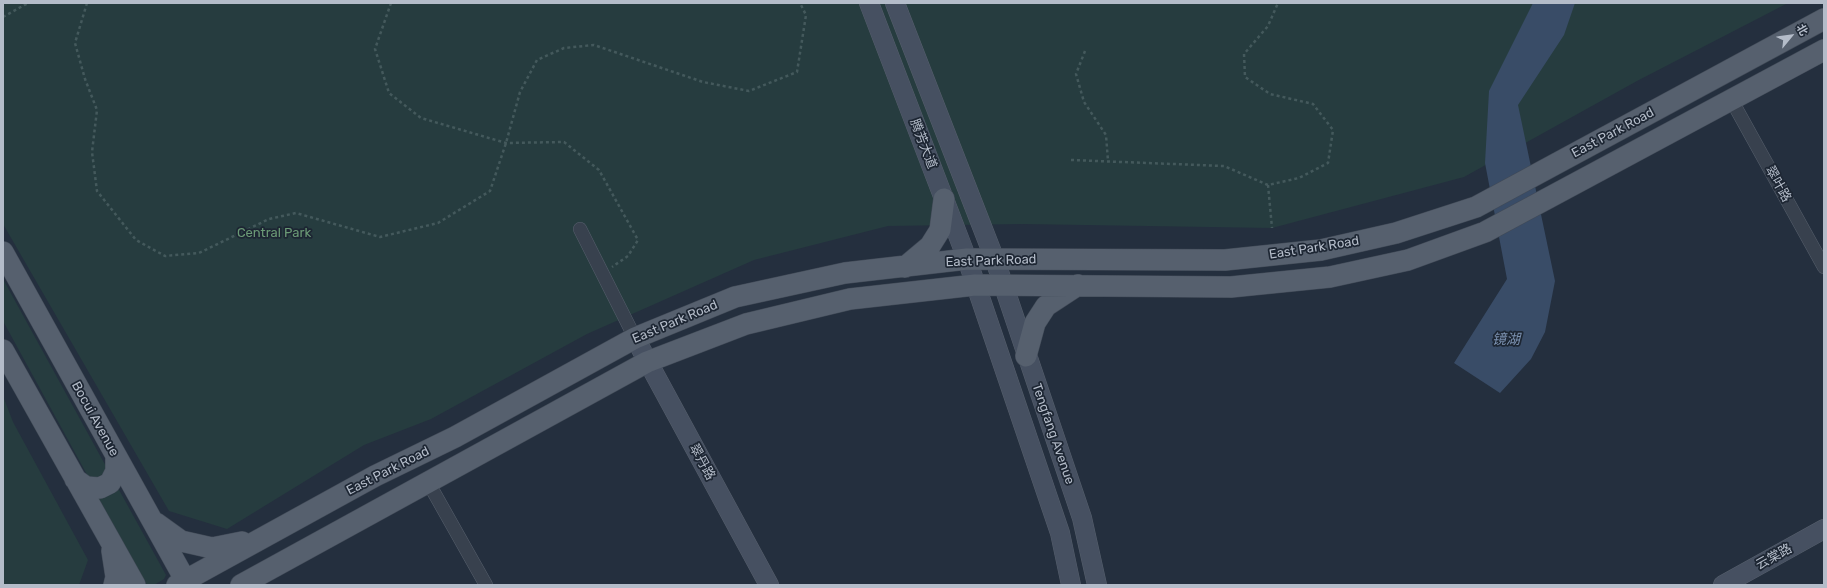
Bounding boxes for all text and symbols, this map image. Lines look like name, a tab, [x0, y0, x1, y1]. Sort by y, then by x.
north arrow	[1771, 16, 1811, 56]
text: 北	[1794, 22, 1810, 38]
street label: East Park Road	[1569, 105, 1657, 161]
street label: 腾芳大道	[906, 117, 940, 171]
street label: 翠叶路	[1762, 163, 1794, 205]
park label: Central Park	[237, 225, 311, 241]
street label: East Park Road	[1268, 233, 1360, 263]
street label: East Park Road	[945, 252, 1037, 270]
street label: East Park Road	[630, 297, 720, 347]
water label: 镜湖	[1492, 332, 1520, 348]
street label: Bocui Avenue	[68, 379, 122, 459]
street label: Tengfang Avenue	[1028, 382, 1078, 486]
street label: 翠丹路	[686, 441, 718, 483]
street label: East Park Road	[344, 443, 432, 499]
street label: 云棠路	[1753, 541, 1795, 573]

